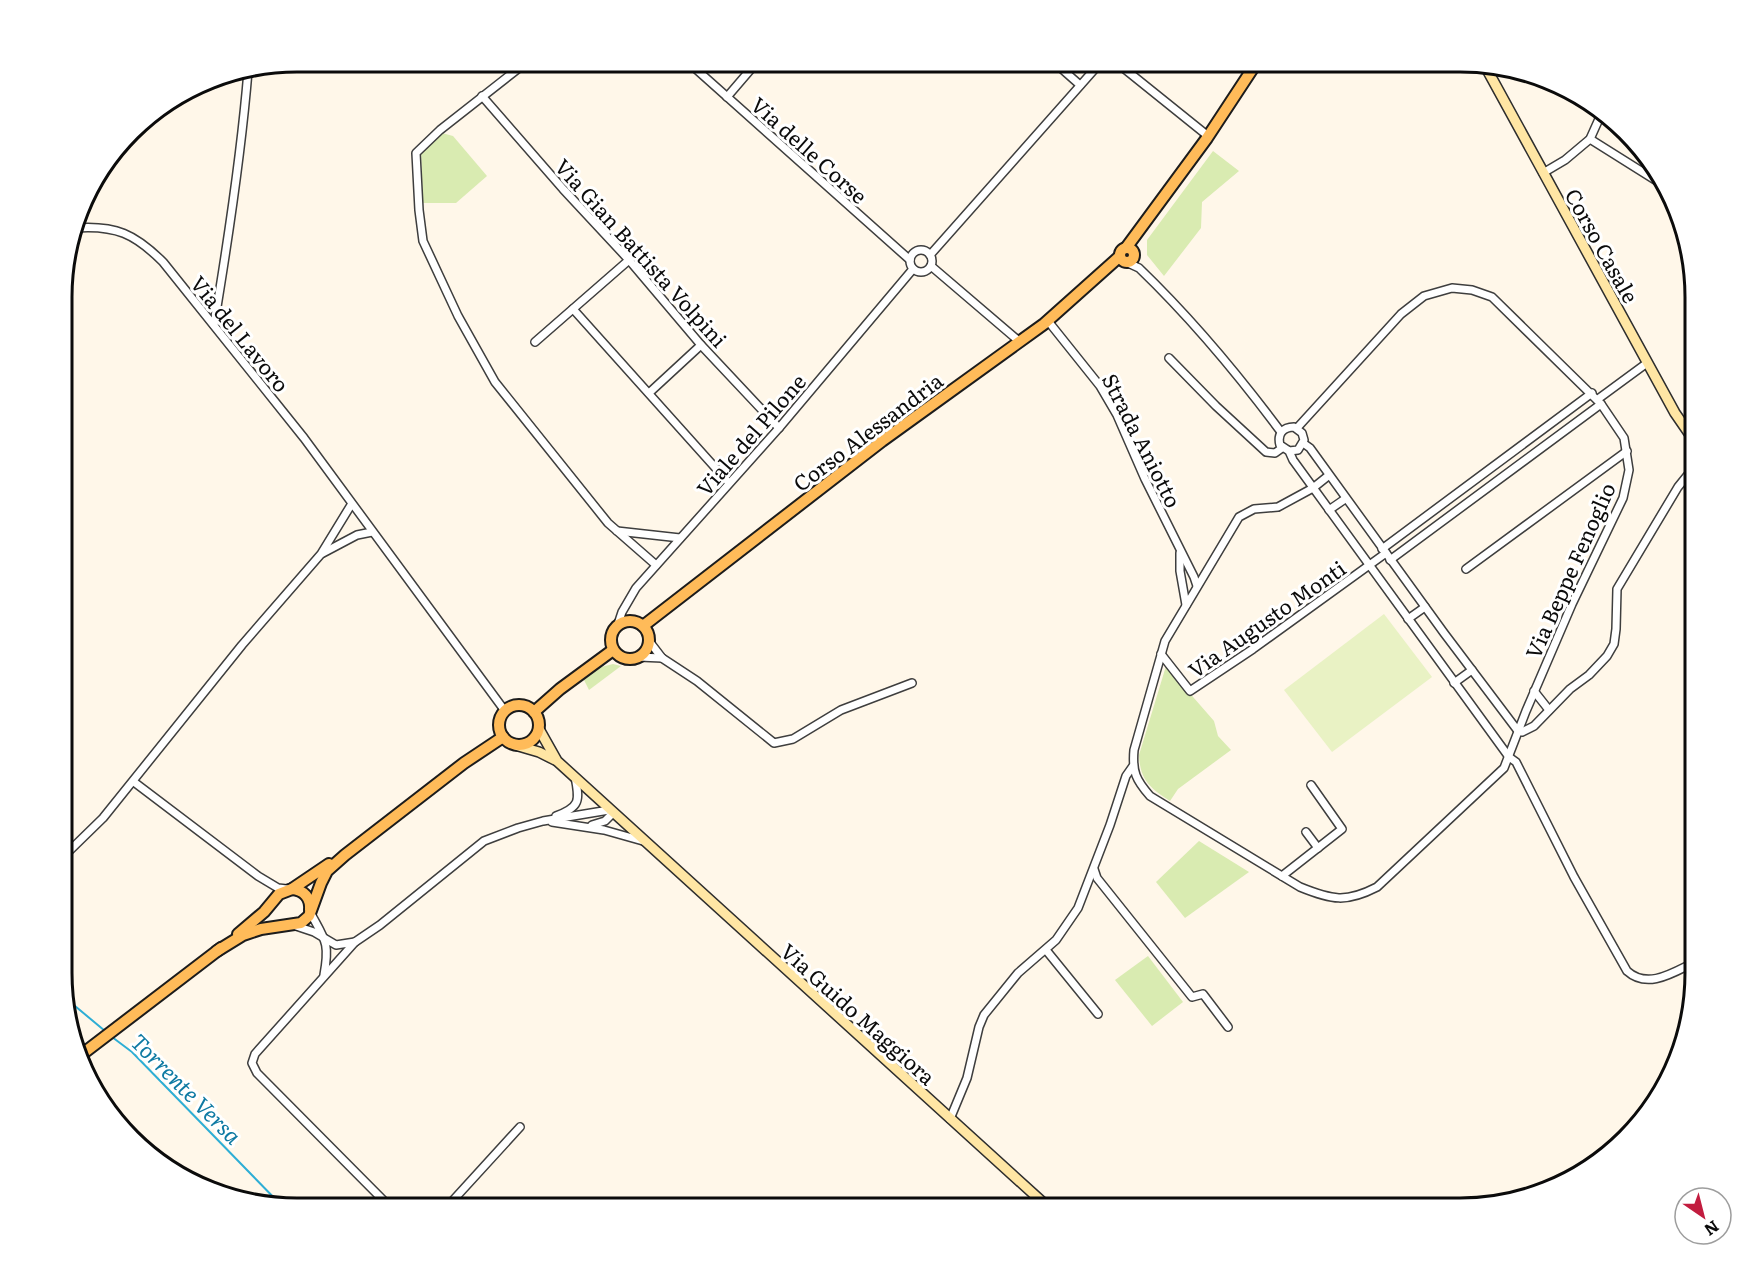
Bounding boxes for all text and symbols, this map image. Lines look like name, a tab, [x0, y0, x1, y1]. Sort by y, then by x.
street label: Via delle Corse	[745, 88, 875, 210]
street label: Via Gian Battista Volpini	[549, 151, 735, 353]
street label: Corso Casale	[1559, 182, 1647, 308]
street label: Via del Lavoro	[184, 268, 298, 398]
street label: Corso Alessandria	[786, 364, 949, 498]
street label: Viale del Pilone	[688, 366, 812, 502]
street label: Strada Aniotto	[1096, 367, 1190, 513]
street label: Via Beppe Fenoglio	[1516, 477, 1622, 663]
street label: Via Augusto Monti	[1181, 552, 1351, 684]
street label: Via Guido Maggiora	[775, 935, 944, 1091]
water label: Torrente Versa	[124, 1025, 250, 1151]
north arrow	[1673, 1186, 1733, 1246]
text: N	[1700, 1215, 1725, 1243]

